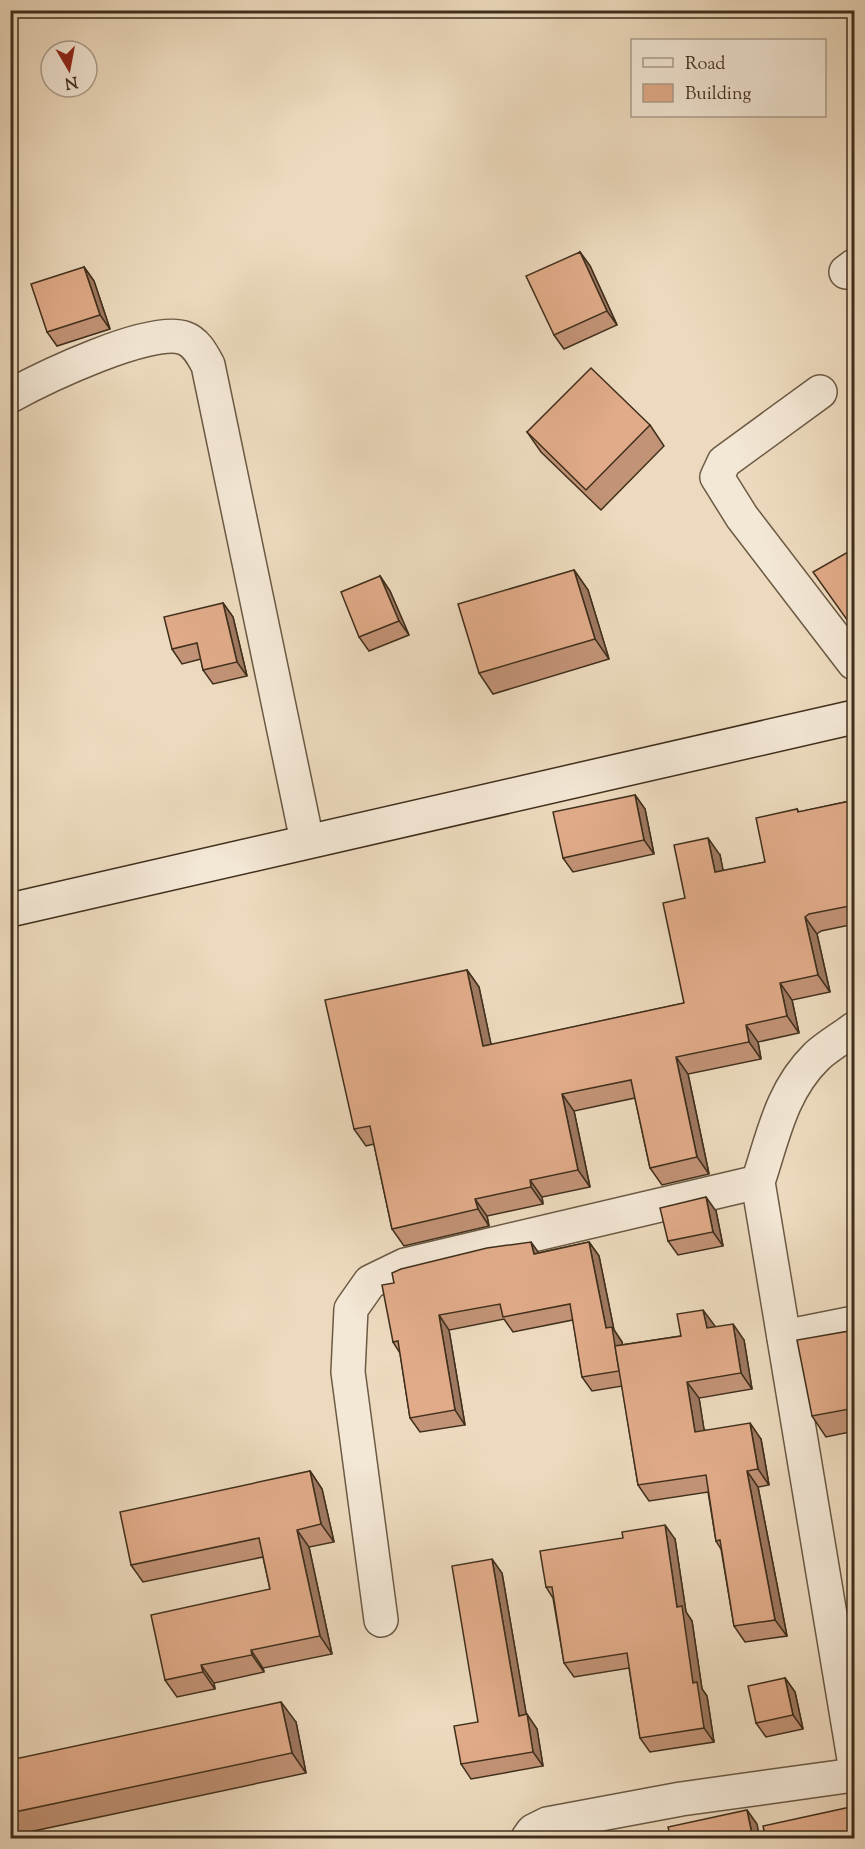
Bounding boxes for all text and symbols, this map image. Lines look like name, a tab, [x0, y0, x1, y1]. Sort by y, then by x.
north arrow	[39, 39, 99, 99]
legend	[631, 39, 826, 117]
text: Road	[685, 52, 725, 78]
text: N	[63, 69, 79, 94]
text: Building	[685, 82, 751, 108]

